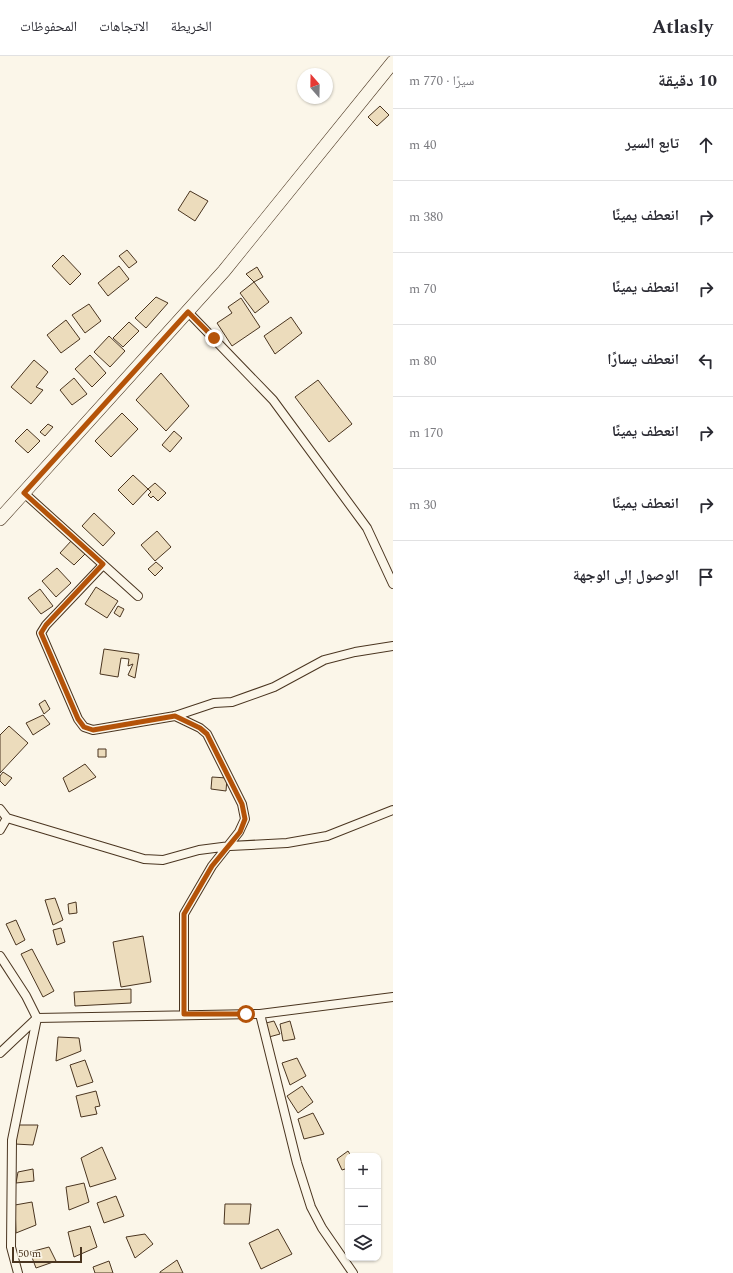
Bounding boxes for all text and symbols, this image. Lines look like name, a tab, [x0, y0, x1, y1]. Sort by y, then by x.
text: Atlasly	[652, 13, 713, 42]
text: المحفوظات	[20, 16, 77, 37]
text: الاتجاهات	[99, 16, 149, 37]
text: الخريطة	[171, 16, 212, 37]
north arrow	[297, 68, 333, 104]
text: 10 دقيقة	[658, 68, 717, 94]
text: سيرًا · 770 m	[409, 71, 474, 91]
text: تابع السير	[625, 132, 679, 155]
icon: ahead	[695, 134, 717, 156]
text: 40 m	[409, 135, 436, 155]
text: انعطف يمينًا	[612, 204, 679, 227]
icon: right	[695, 206, 717, 228]
text: 380 m	[409, 207, 443, 227]
text: انعطف يمينًا	[612, 276, 679, 299]
icon: right	[695, 278, 717, 300]
text: 70 m	[409, 279, 436, 299]
route end	[205, 329, 223, 347]
text: انعطف يسارًا	[607, 348, 679, 371]
icon: left	[695, 350, 717, 372]
text: 80 m	[409, 351, 436, 371]
text: انعطف يمينًا	[612, 420, 679, 443]
icon: right	[695, 422, 717, 444]
text: 170 m	[409, 423, 443, 443]
text: انعطف يمينًا	[612, 492, 679, 515]
icon: right	[695, 494, 717, 516]
text: 30 m	[409, 495, 436, 515]
text: الوصول إلى الوجهة	[573, 564, 679, 587]
icon: arrive	[695, 566, 717, 588]
route start	[237, 1005, 255, 1023]
map controls	[345, 1153, 381, 1261]
button: +	[345, 1153, 381, 1189]
button: −	[345, 1189, 381, 1225]
button: layers	[345, 1225, 381, 1261]
scale bar	[12, 1245, 82, 1264]
text: 50 m	[18, 1245, 41, 1262]

